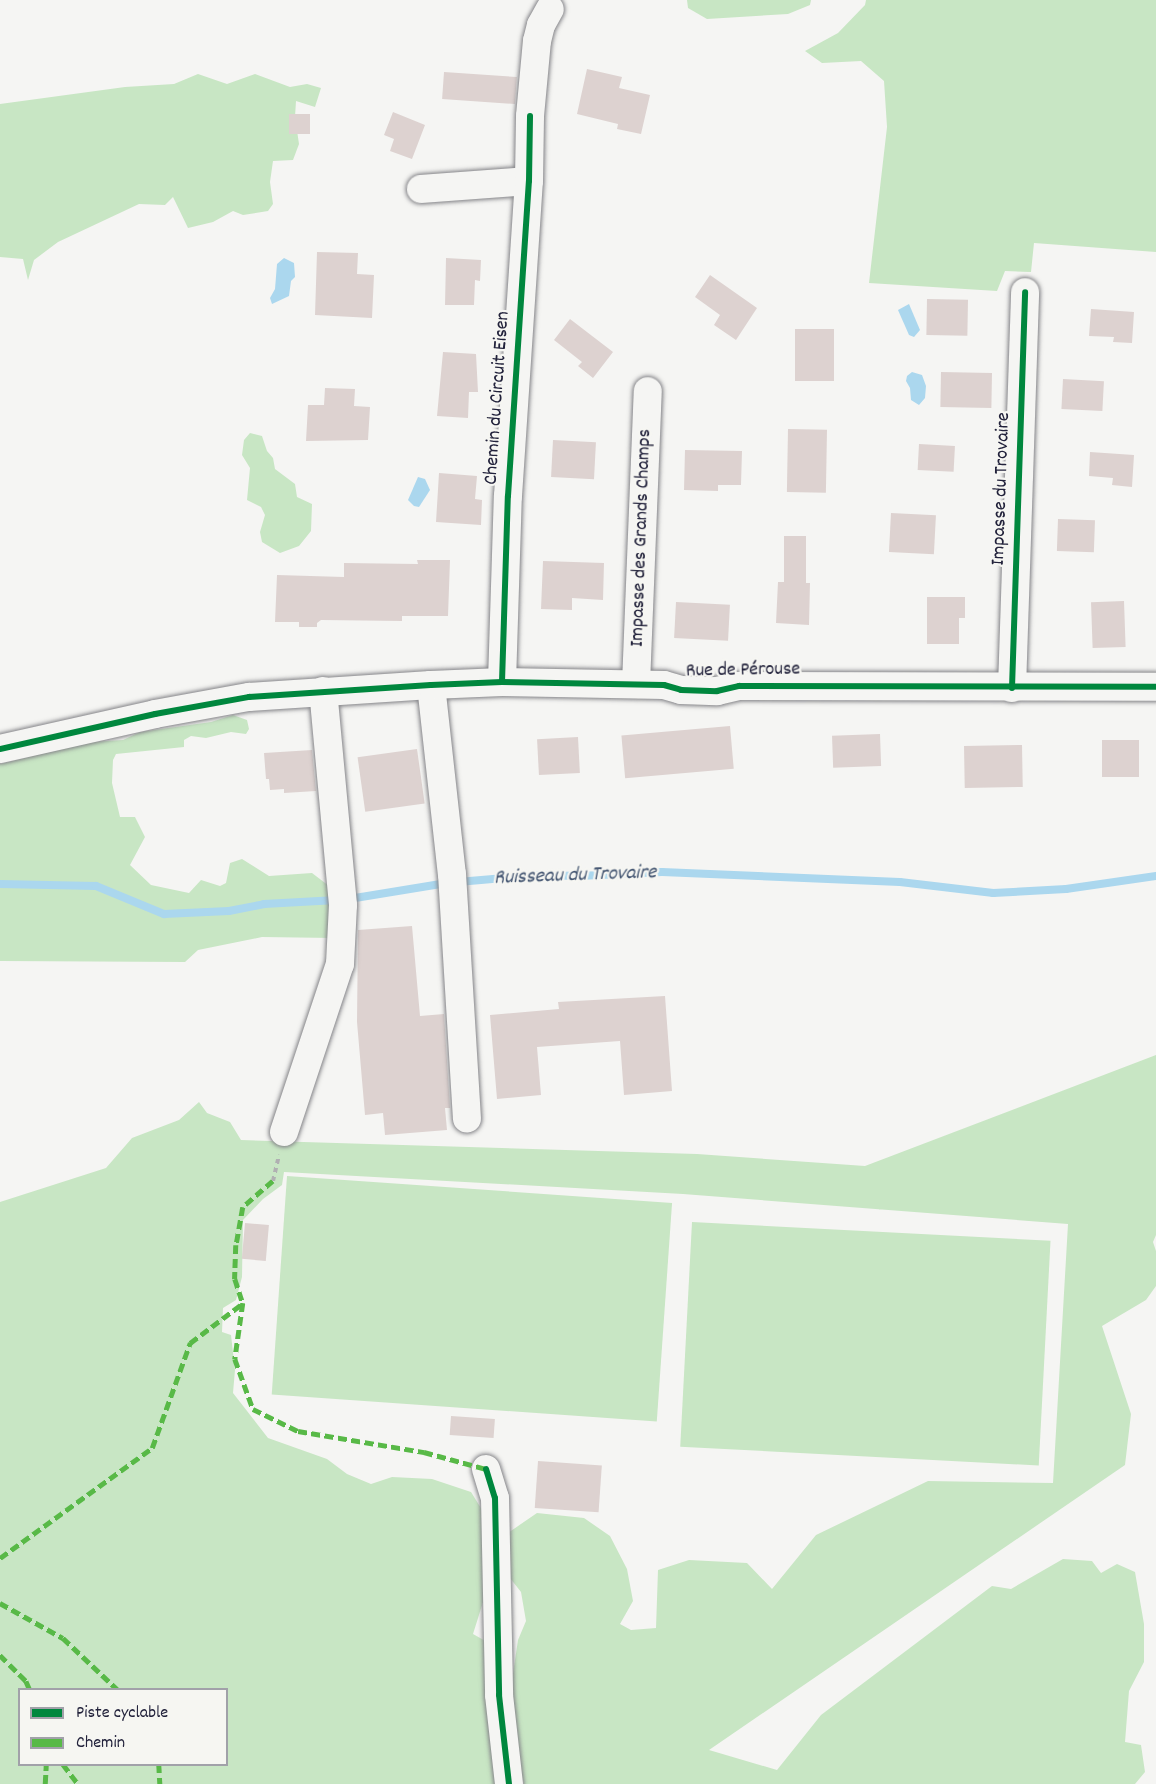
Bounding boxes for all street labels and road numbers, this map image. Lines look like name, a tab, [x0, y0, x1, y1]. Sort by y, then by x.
street label: Chemin du Circuit Eisen	[480, 310, 516, 486]
street label: Impasse du Trovaire	[987, 412, 1017, 566]
street label: Impasse des Grands Champs	[626, 429, 658, 647]
street label: Rue de Pérouse	[686, 658, 800, 684]

